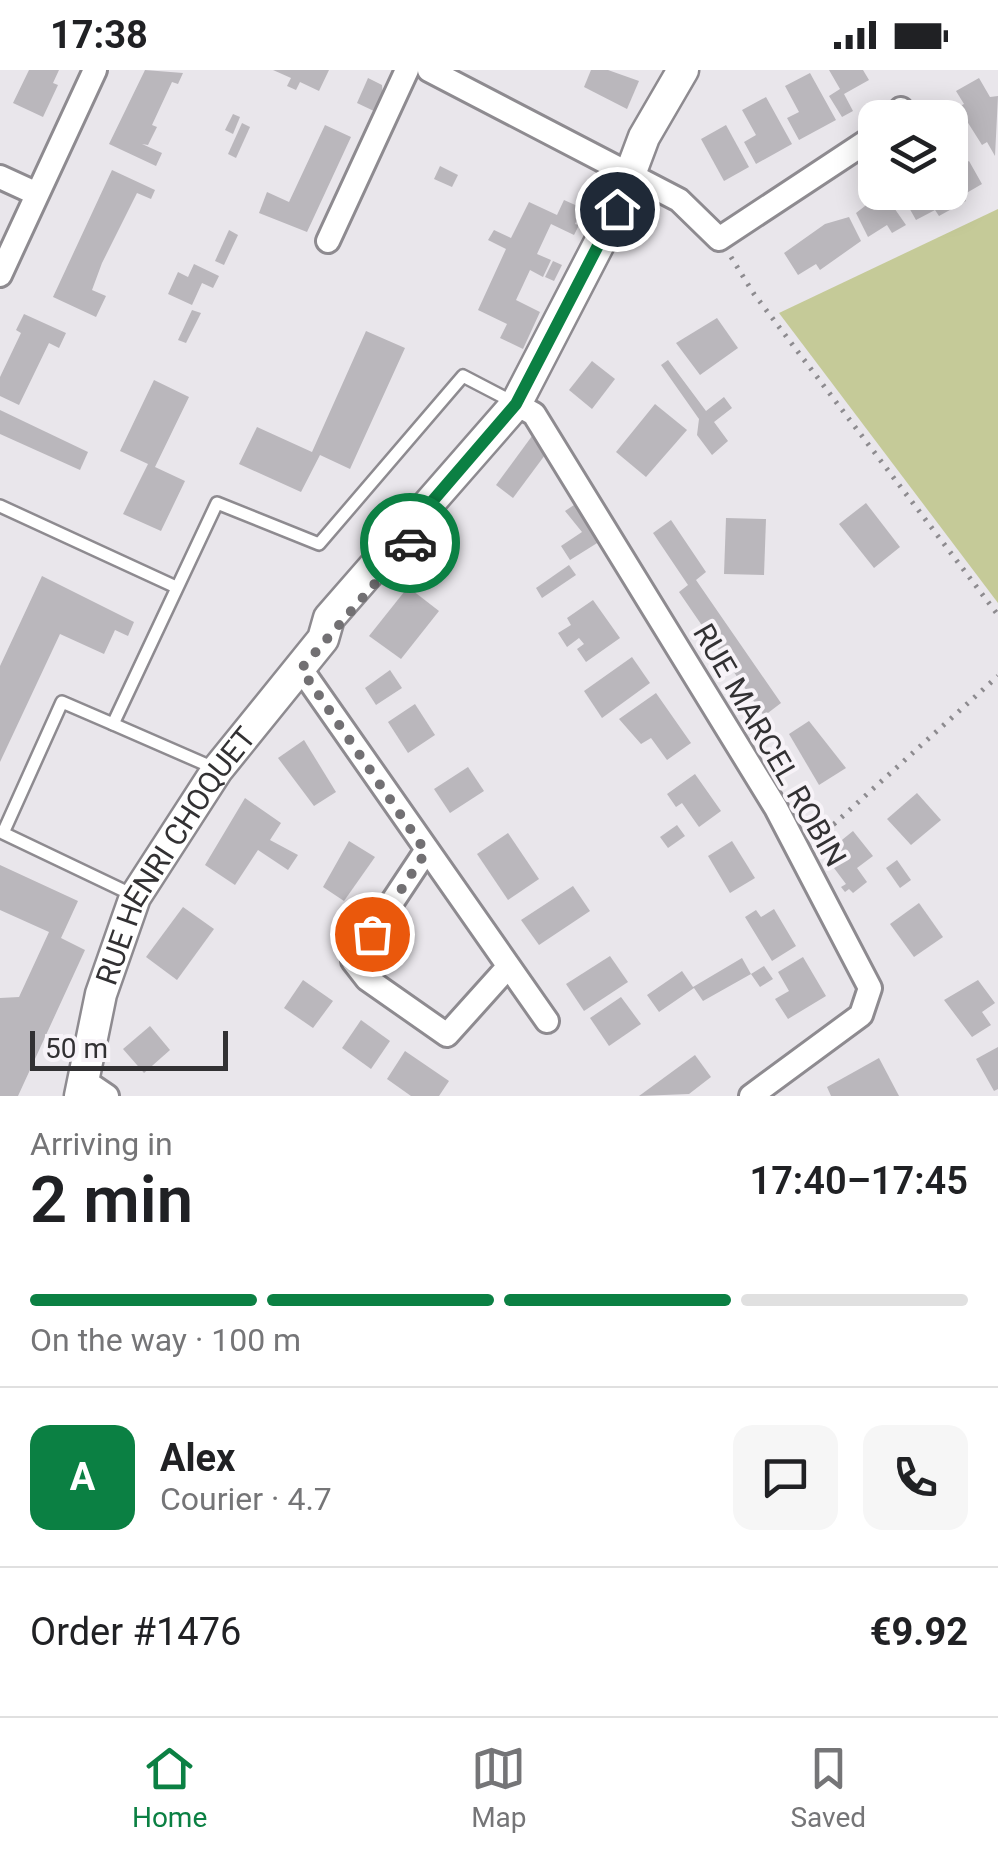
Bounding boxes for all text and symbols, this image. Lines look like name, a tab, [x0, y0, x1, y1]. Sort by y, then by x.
text: 17:38	[50, 13, 148, 57]
map controls	[858, 100, 968, 210]
button: layers	[858, 100, 968, 210]
pin	[575, 167, 660, 252]
icon: home	[590, 182, 645, 237]
courier	[360, 493, 460, 593]
icon: car	[383, 516, 438, 571]
street label: RUE MARCEL ROBIN	[686, 617, 854, 873]
street label: RUE HENRI CHOQUET	[88, 720, 262, 989]
pin	[330, 892, 415, 977]
icon: bag	[345, 907, 400, 962]
scale bar	[30, 1026, 228, 1070]
text: 50 m	[45, 1032, 108, 1065]
text: Arriving in	[30, 1125, 173, 1163]
text: 17:40–17:45	[749, 1159, 968, 1203]
text: 2 min	[30, 1162, 193, 1238]
text: On the way · 100 m	[30, 1321, 301, 1359]
button: chat	[733, 1425, 838, 1530]
button: phone	[863, 1425, 968, 1530]
text: Alex	[160, 1436, 235, 1480]
text: A	[70, 1455, 95, 1499]
text: Courier · 4.7	[160, 1480, 332, 1518]
text: Order #1476	[30, 1610, 241, 1654]
text: €9.92	[870, 1610, 968, 1654]
tab: Home	[132, 1741, 207, 1834]
tab: Map	[471, 1741, 527, 1834]
tab: Saved	[790, 1741, 866, 1834]

